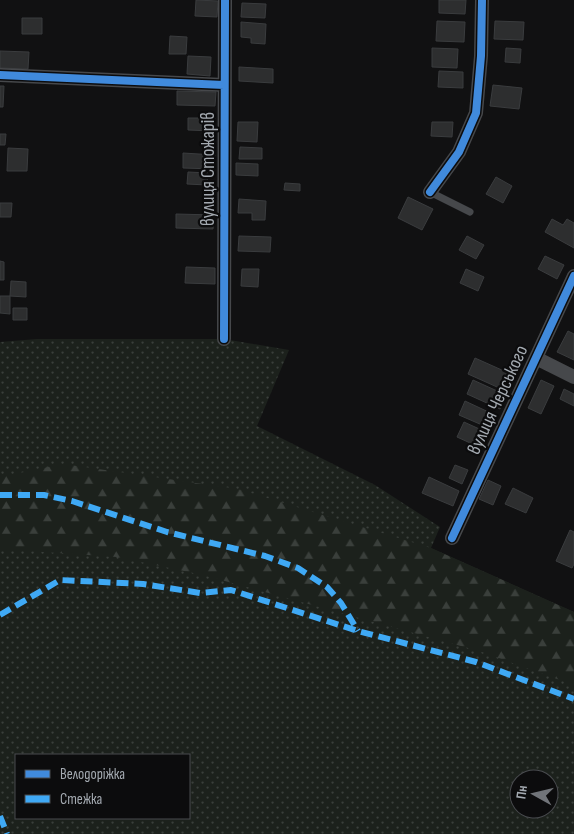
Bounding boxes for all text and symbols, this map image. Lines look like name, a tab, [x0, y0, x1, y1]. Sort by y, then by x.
street label: вулиця Стожарів	[197, 112, 220, 226]
street label: вулиця Черського	[463, 342, 533, 458]
legend	[15, 754, 190, 819]
text: Велодоріжка	[60, 765, 125, 784]
north arrow	[509, 769, 559, 819]
text: Пн	[512, 784, 531, 800]
text: Стежка	[60, 790, 103, 809]

